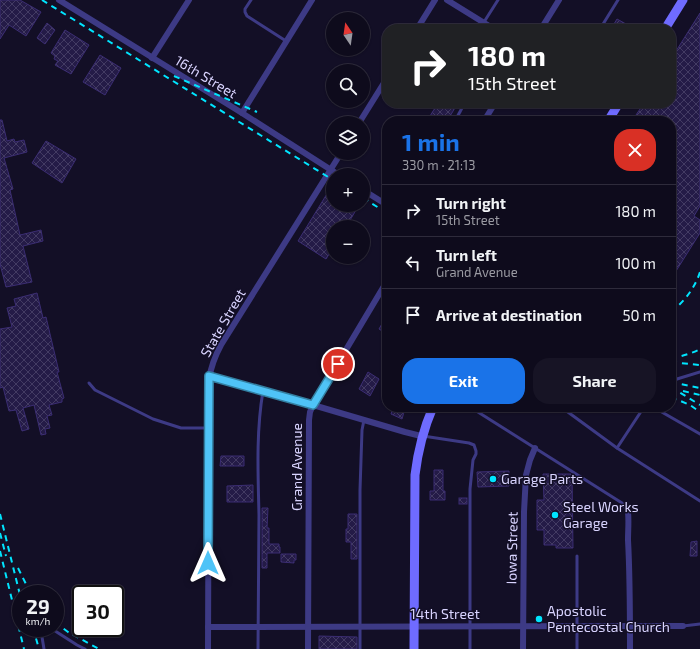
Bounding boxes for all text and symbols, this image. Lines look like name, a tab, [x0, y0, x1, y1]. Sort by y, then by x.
north arrow	[326, 12, 370, 56]
map controls	[326, 12, 370, 264]
text: 180 m	[468, 38, 546, 72]
icon: right	[402, 40, 454, 92]
street label: 16th Street	[172, 51, 240, 102]
button: search	[326, 64, 370, 108]
text: 15th Street	[468, 72, 556, 94]
button: layers	[326, 116, 370, 160]
text: 1 min	[402, 127, 460, 156]
button: close	[614, 129, 656, 171]
text: 330 m · 21:13	[402, 157, 475, 173]
button: +	[326, 168, 370, 212]
text: Turn right	[436, 194, 506, 212]
icon: right	[402, 200, 424, 222]
text: 180 m	[615, 202, 656, 220]
text: 15th Street	[436, 212, 500, 228]
button: −	[326, 220, 370, 264]
text: Turn left	[436, 246, 497, 264]
icon: left	[402, 252, 424, 274]
text: 100 m	[615, 254, 656, 272]
text: Grand Avenue	[436, 264, 518, 280]
street label: State Street	[196, 286, 249, 360]
icon: arrive	[402, 304, 424, 326]
text: Arrive at destination	[436, 306, 582, 324]
text: 50 m	[622, 306, 656, 324]
pin	[321, 347, 355, 381]
icon: arrive	[327, 353, 349, 375]
button: Exit	[402, 358, 525, 404]
button: Share	[533, 358, 656, 404]
street label: Grand Avenue	[288, 423, 305, 511]
place label: Garage Parts	[501, 470, 583, 487]
marker: Garage Parts	[488, 474, 498, 484]
place label: Steel Works Garage	[563, 498, 639, 531]
marker: Steel Works Garage	[550, 510, 560, 520]
street label: Iowa Street	[502, 511, 521, 585]
position arrow	[187, 542, 229, 584]
speed limit sign: 30	[72, 585, 124, 637]
text: 29	[26, 594, 50, 618]
place label: Apostolic Pentecostal Church	[547, 602, 670, 635]
street label: 14th Street	[410, 605, 480, 622]
marker: Apostolic Pentecostal Church	[534, 614, 544, 624]
text: km/h	[26, 615, 50, 627]

